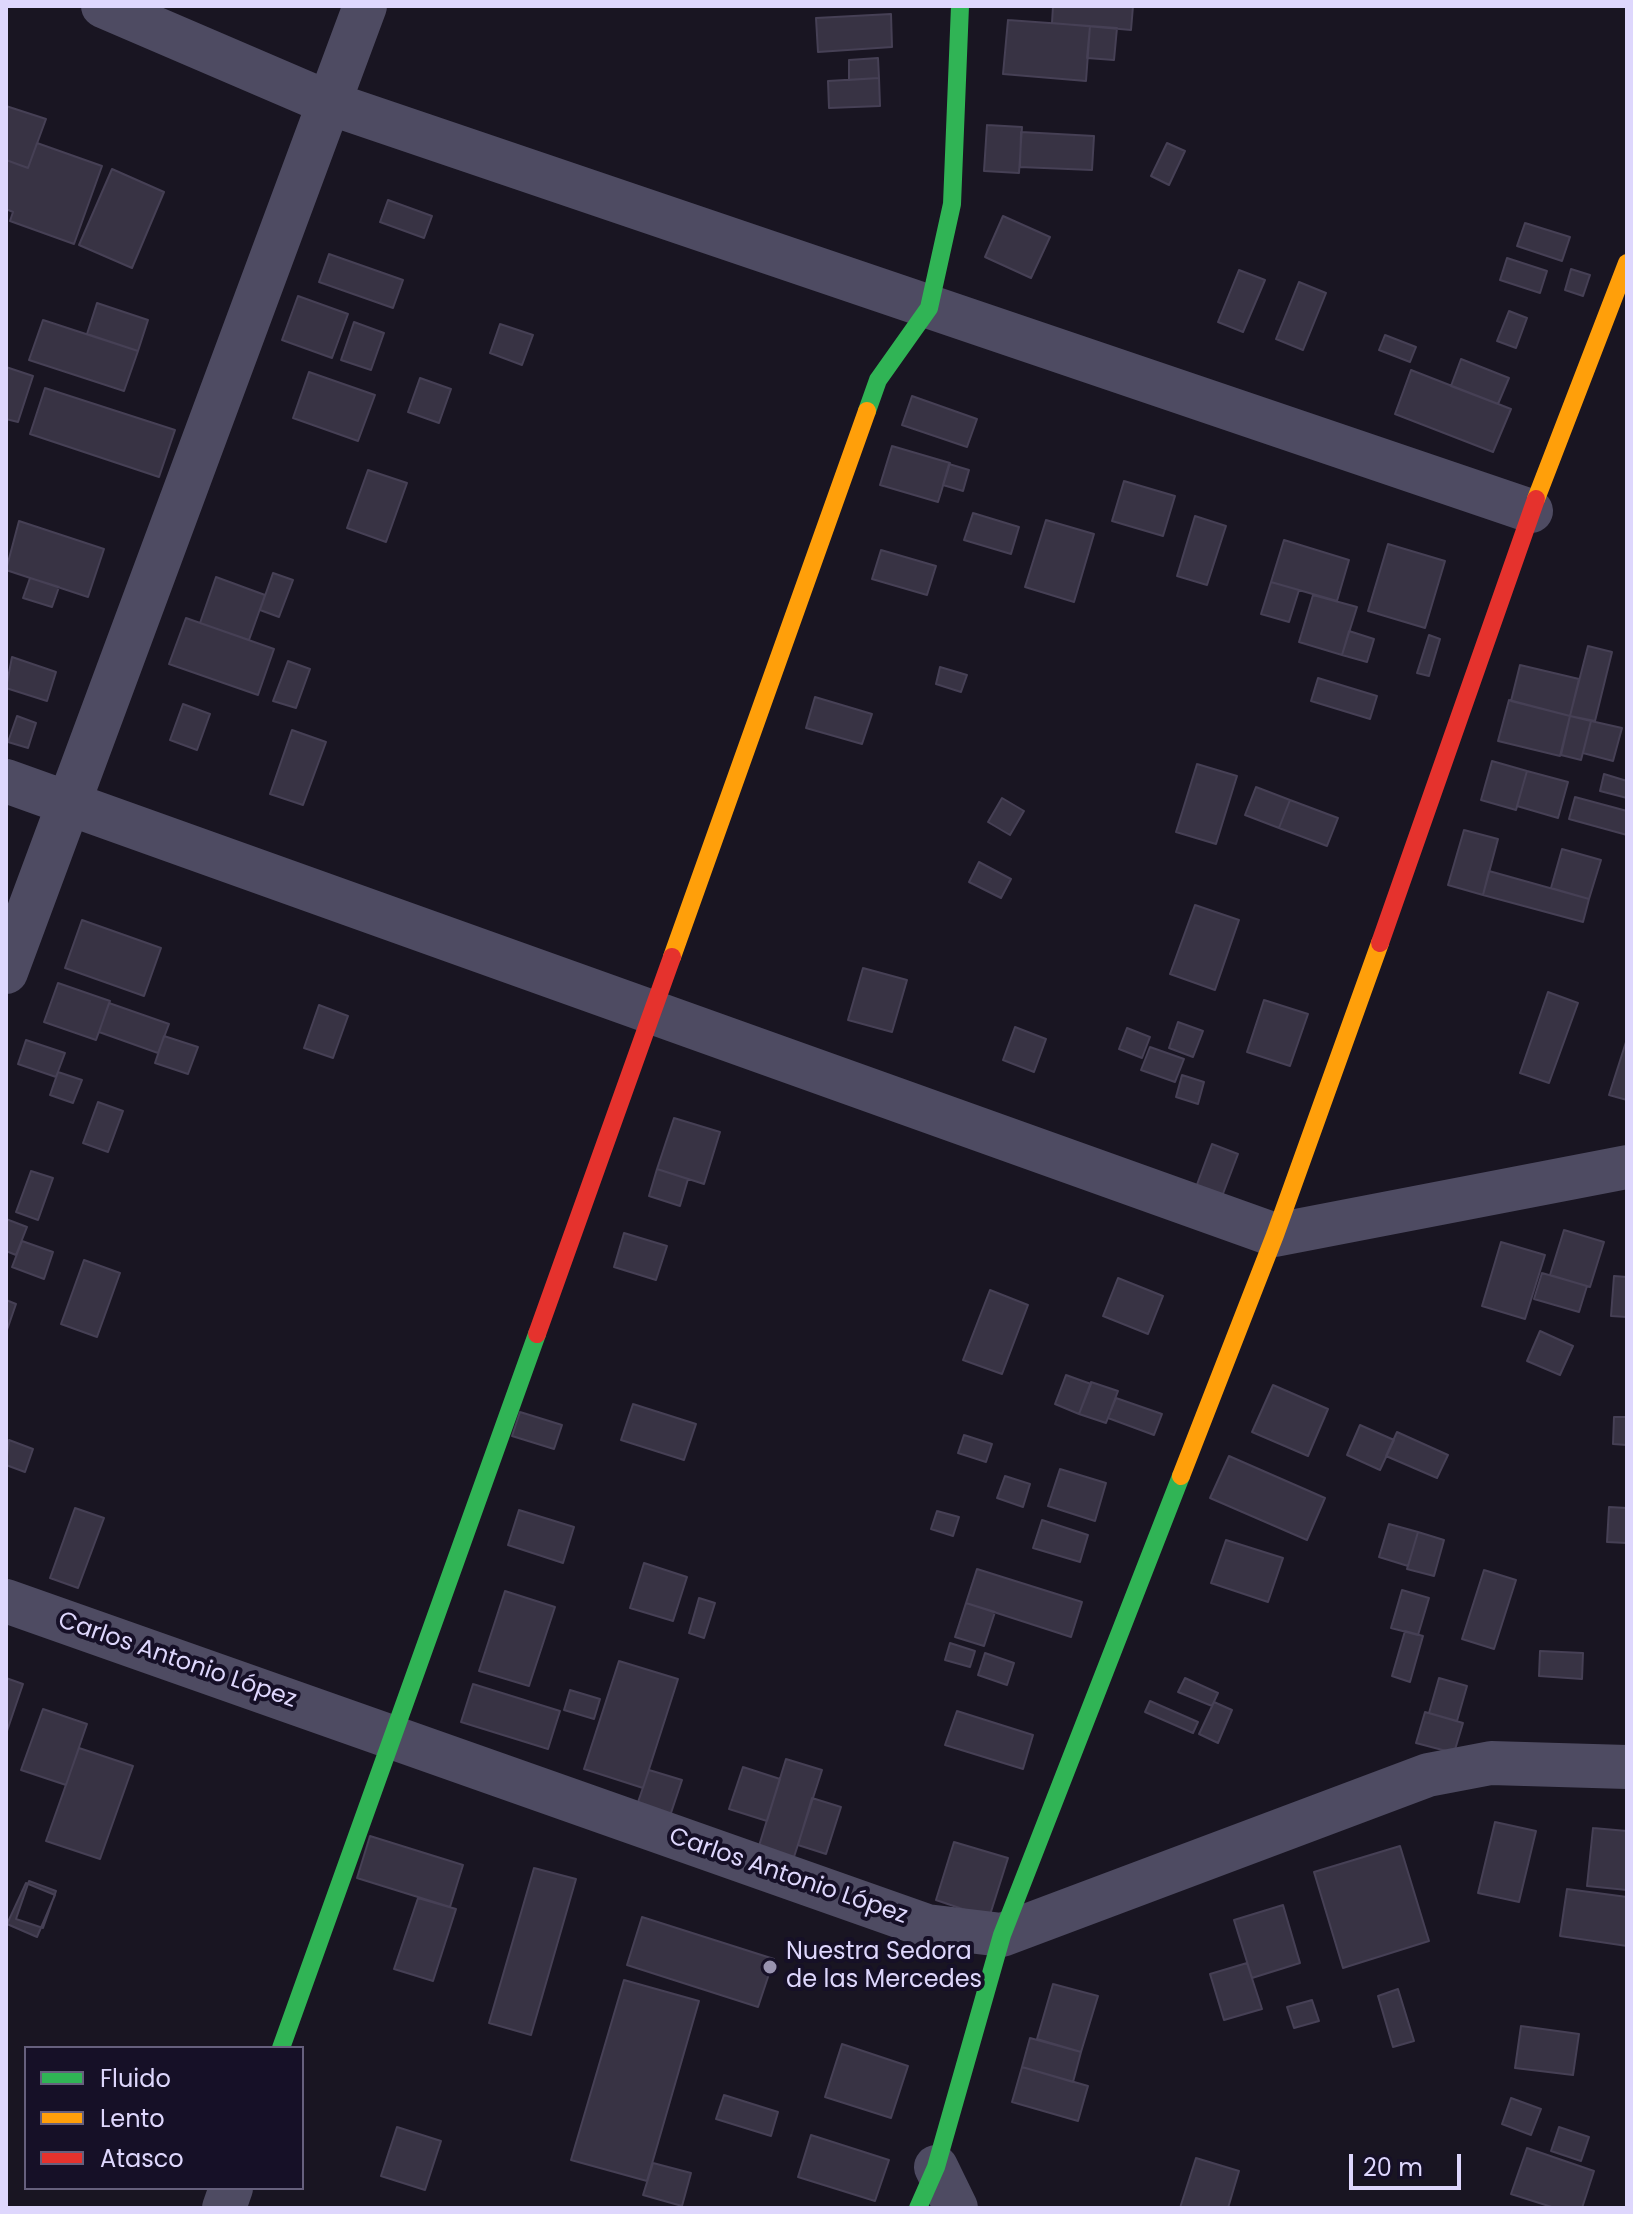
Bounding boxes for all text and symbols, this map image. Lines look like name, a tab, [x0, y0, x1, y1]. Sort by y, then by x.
street label: Carlos Antonio López	[54, 1607, 300, 1715]
street label: Carlos Antonio López	[665, 1823, 911, 1931]
place label: Nuestra Sedora de las Mercedes	[786, 1939, 982, 1995]
marker: Nuestra Sedora de las Mercedes	[761, 1958, 779, 1976]
legend	[24, 2046, 304, 2190]
text: Fluido	[100, 2062, 171, 2095]
text: Lento	[100, 2102, 165, 2135]
scale bar	[1353, 2138, 1465, 2188]
text: Atasco	[100, 2142, 184, 2175]
text: 20 m	[1363, 2151, 1423, 2184]

